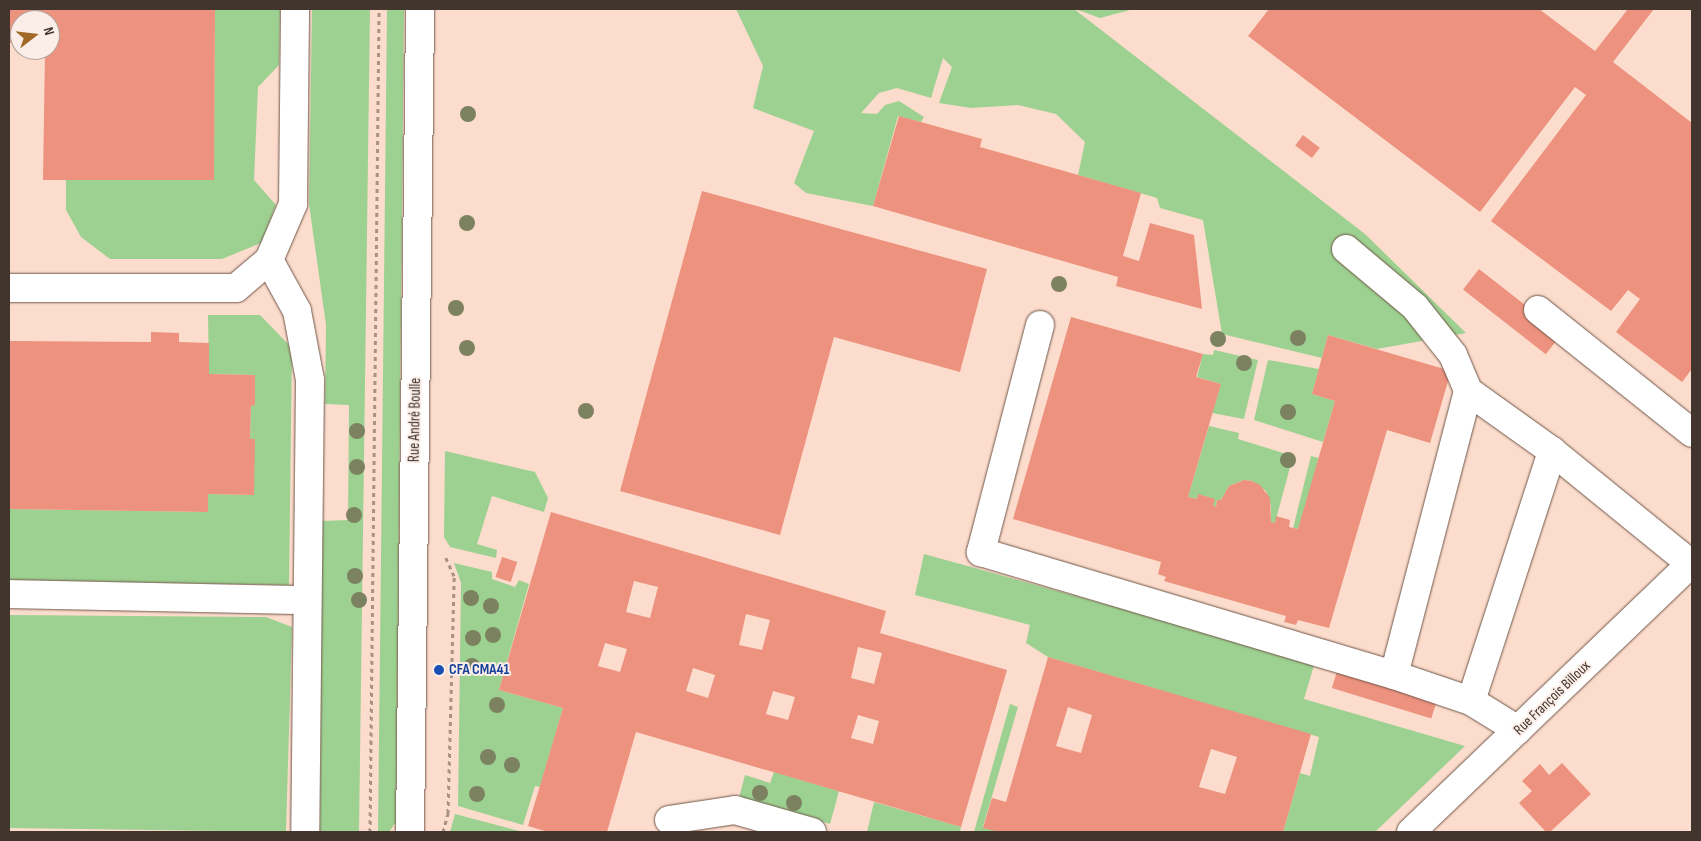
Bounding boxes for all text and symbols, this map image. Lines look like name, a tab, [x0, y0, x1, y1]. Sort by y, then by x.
north arrow	[10, 10, 60, 60]
text: N	[40, 25, 58, 37]
street label: Rue André Boulle	[405, 378, 425, 462]
street label: Rue François Billoux	[1510, 657, 1594, 739]
place label: CFA CMA41	[449, 661, 509, 679]
marker: CFA CMA41	[433, 664, 445, 676]

